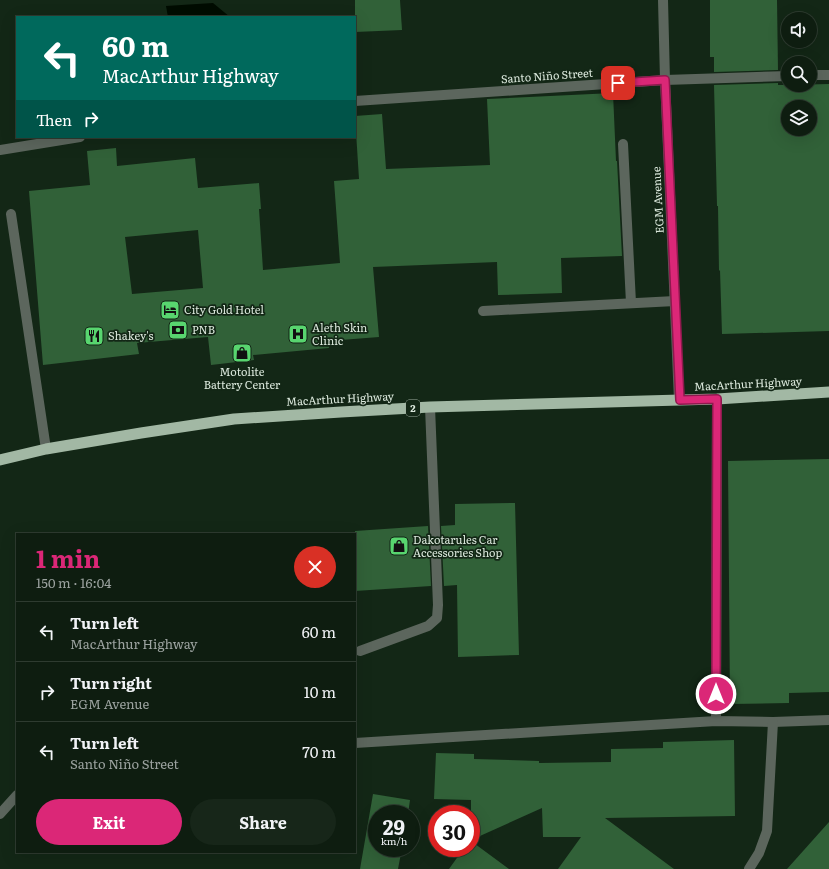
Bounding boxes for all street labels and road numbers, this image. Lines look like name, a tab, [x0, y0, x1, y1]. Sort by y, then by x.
street label: Santo Niño Street	[500, 64, 594, 86]
street label: EGM Avenue	[647, 166, 667, 234]
street label: MacArthur Highway	[694, 372, 803, 394]
street label: MacArthur Highway	[286, 387, 395, 409]
road number: 2	[406, 400, 420, 416]

